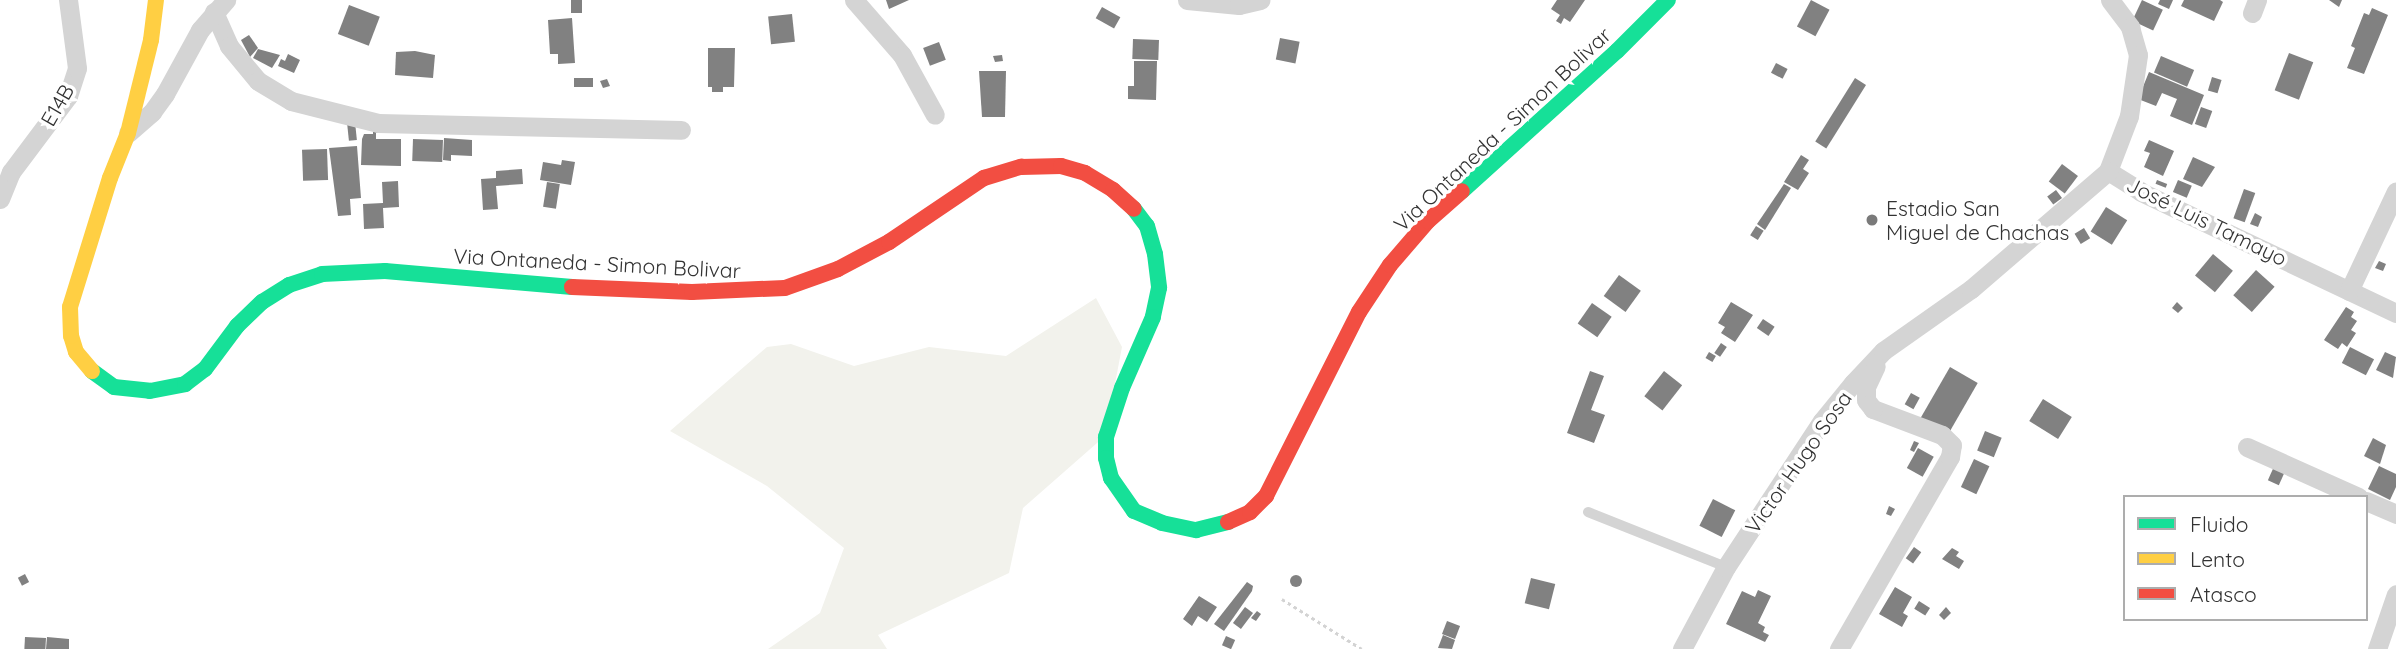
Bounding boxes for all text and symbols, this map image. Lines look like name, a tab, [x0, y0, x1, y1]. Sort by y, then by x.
street label: Via Ontaneda - Simon Bolivar	[1388, 22, 1616, 236]
street label: E14B	[35, 80, 79, 130]
street label: José Luis Tamayo	[2123, 171, 2291, 271]
place label: Estadio San Miguel de Chachas	[1886, 195, 2069, 245]
marker: Estadio San Miguel de Chachas	[1864, 212, 1880, 228]
street label: Via Ontaneda - Simon Bolivar	[453, 243, 741, 283]
street label: Victor Hugo Sosa	[1739, 386, 1857, 538]
legend	[2123, 495, 2368, 621]
text: Fluido	[2190, 511, 2248, 537]
text: Lento	[2190, 546, 2245, 572]
text: Atasco	[2190, 581, 2257, 607]

